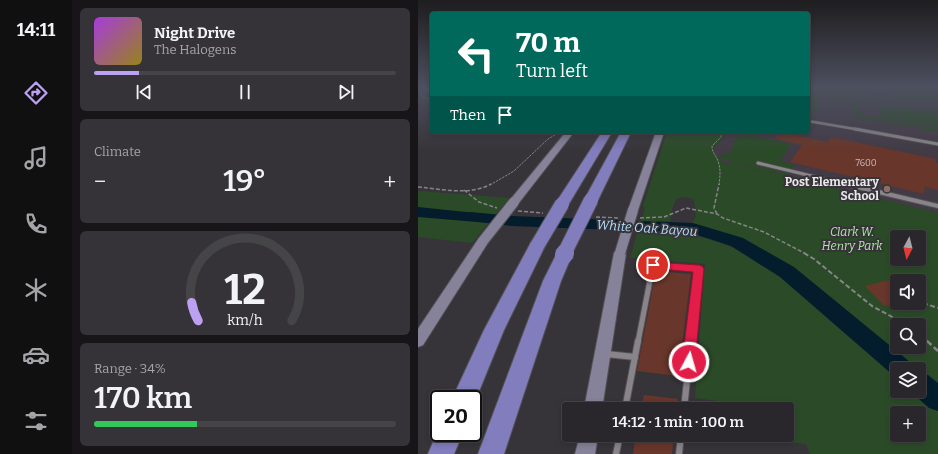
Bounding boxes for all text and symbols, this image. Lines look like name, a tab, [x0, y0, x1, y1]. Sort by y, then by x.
text: 14:11	[17, 19, 55, 41]
text: Night Drive	[154, 24, 235, 42]
text: 70 m	[516, 26, 580, 59]
icon: left	[450, 28, 502, 80]
text: The Halogens	[154, 42, 236, 57]
text: Turn left	[516, 60, 588, 82]
icon: directions	[22, 79, 50, 107]
icon: previous	[133, 81, 155, 103]
icon: pause	[234, 81, 256, 103]
icon: next	[335, 81, 357, 103]
icon: arrive	[494, 104, 516, 126]
text: Then	[450, 106, 486, 124]
icon: music	[22, 144, 50, 172]
text: Climate	[94, 144, 141, 159]
house number: 7600	[855, 158, 877, 168]
text: 19°	[223, 163, 266, 199]
text: −	[94, 168, 106, 195]
text: +	[383, 168, 396, 195]
place label: Post Elementary School	[785, 175, 879, 203]
marker: Post Elementary School	[882, 184, 892, 194]
icon: phone	[22, 210, 50, 238]
water label: White Oak Bayou	[596, 217, 698, 239]
park label: Clark W. Henry Park	[822, 225, 883, 253]
north arrow	[890, 230, 926, 266]
map controls	[890, 230, 926, 442]
pin	[636, 248, 670, 282]
icon: arrive	[642, 254, 664, 276]
text: 12	[224, 264, 266, 314]
button: sound	[890, 274, 926, 310]
icon: climate	[22, 276, 50, 304]
text: km/h	[227, 311, 263, 328]
button: search	[890, 318, 926, 354]
icon: car	[22, 341, 50, 369]
position arrow	[668, 341, 710, 383]
text: Range · 34%	[94, 361, 166, 376]
button: layers	[890, 362, 926, 398]
text: 170 km	[94, 380, 192, 416]
speed limit sign: 20	[430, 390, 482, 442]
button: +	[890, 406, 926, 442]
icon: filters	[22, 407, 50, 435]
text: 14:12 · 1 min · 100 m	[612, 413, 744, 431]

